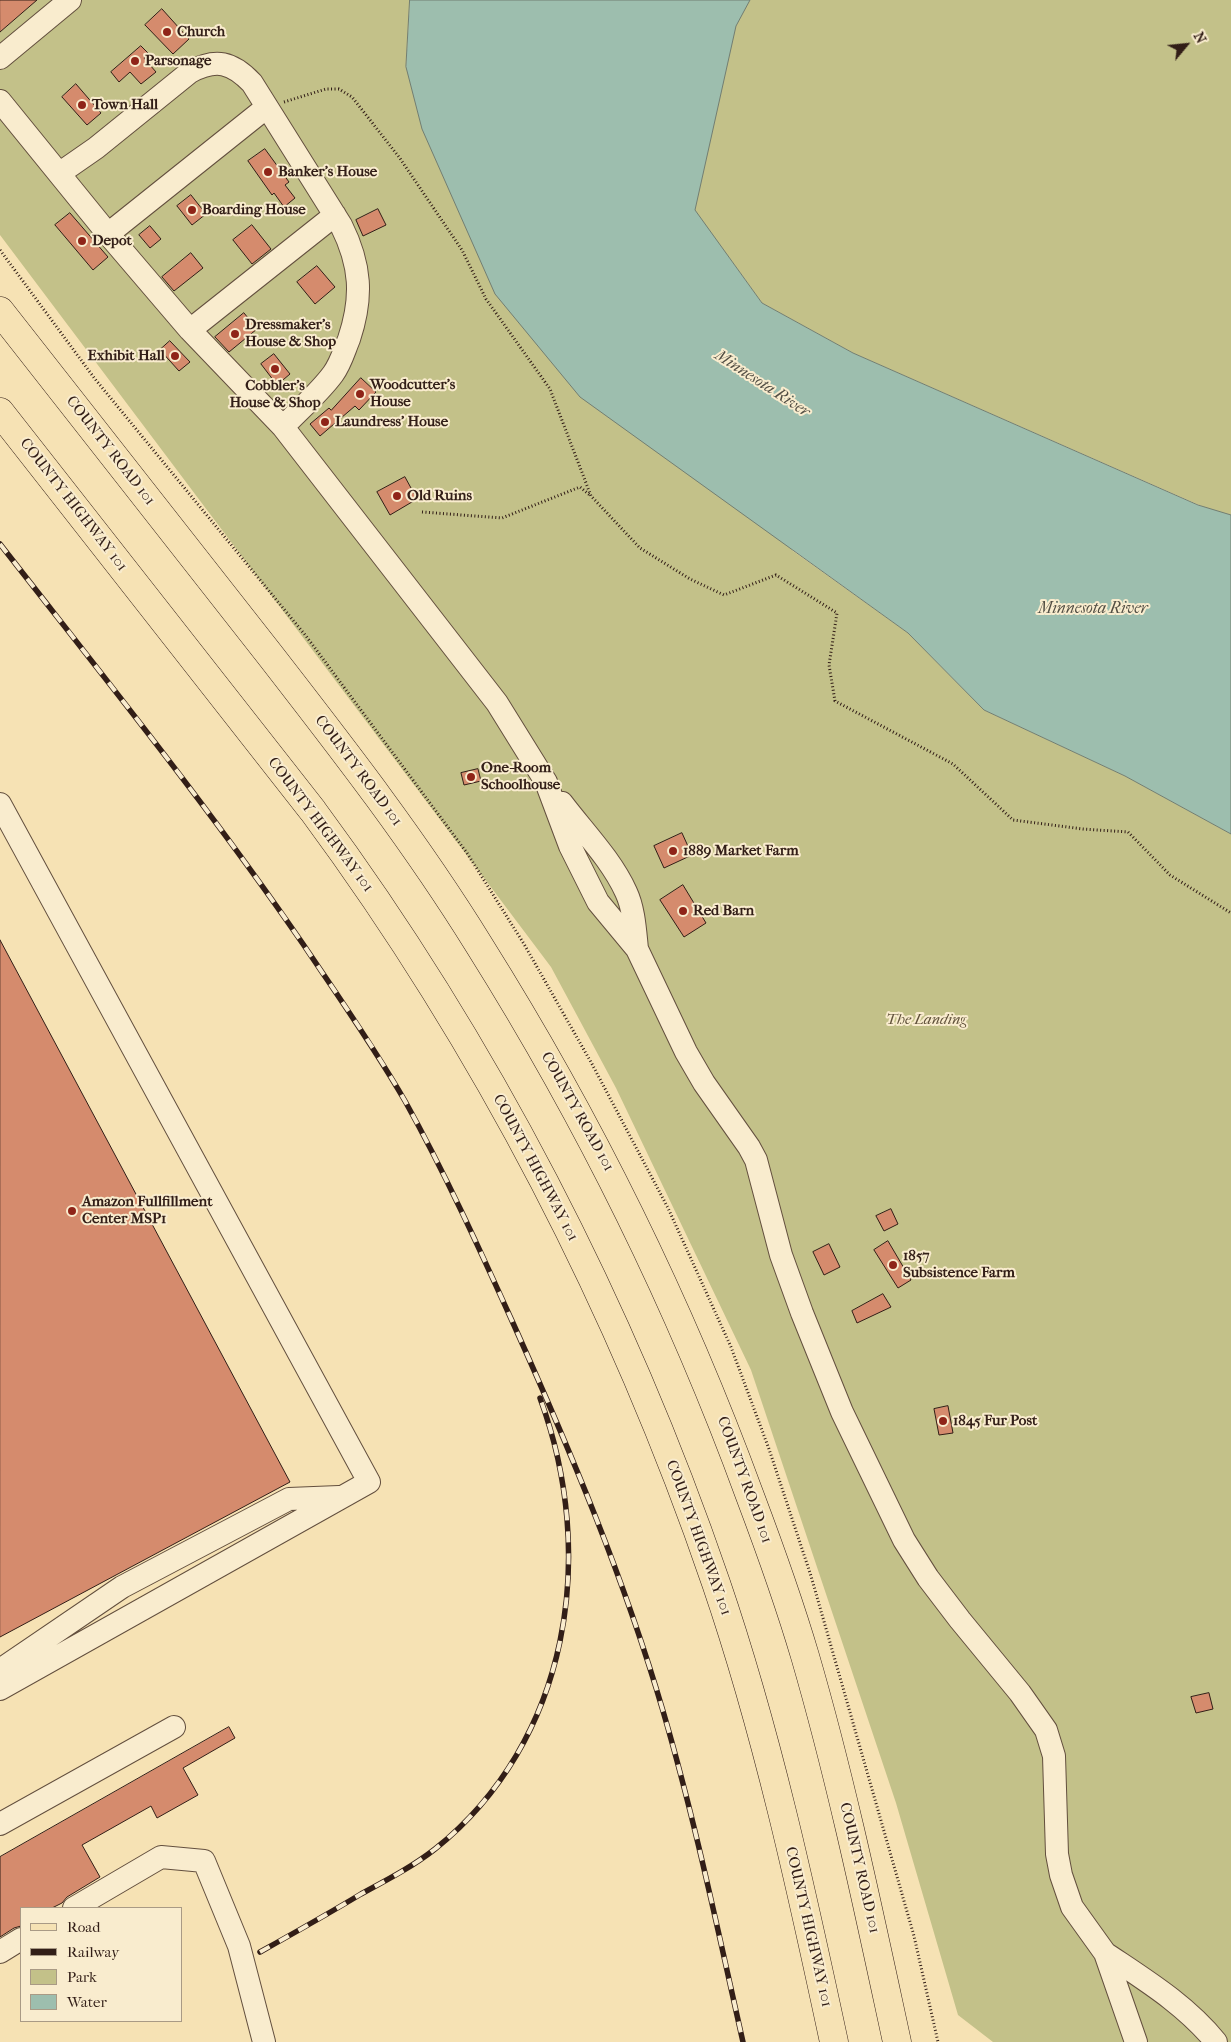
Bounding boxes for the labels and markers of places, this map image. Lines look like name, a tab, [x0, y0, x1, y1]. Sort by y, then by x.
place label: Church	[177, 23, 225, 41]
marker: Church	[161, 26, 173, 38]
place label: Parsonage	[145, 52, 211, 70]
marker: Parsonage	[129, 55, 141, 67]
place label: Town Hall	[92, 96, 158, 114]
marker: Town Hall	[76, 99, 88, 111]
place label: Banker's House	[278, 163, 377, 181]
marker: Banker's House	[262, 166, 274, 178]
place label: Boarding House	[202, 201, 306, 219]
marker: Boarding House	[186, 204, 198, 216]
place label: Depot	[92, 232, 132, 250]
marker: Depot	[76, 235, 88, 247]
place label: Dressmaker's House & Shop	[245, 316, 336, 351]
marker: Dressmaker's House & Shop	[229, 328, 241, 340]
place label: Exhibit Hall	[87, 347, 165, 365]
marker: Exhibit Hall	[169, 350, 181, 362]
marker: Cobbler's House & Shop	[269, 363, 281, 375]
place label: Woodcutter's House	[370, 376, 455, 411]
place label: Cobbler's House & Shop	[229, 377, 321, 412]
marker: Woodcutter's House	[354, 388, 366, 400]
place label: Laundress' House	[335, 413, 448, 431]
marker: Laundress' House	[319, 416, 331, 428]
place label: Old Ruins	[407, 487, 472, 505]
marker: Old Ruins	[391, 490, 403, 502]
place label: One-Room Schoolhouse	[481, 759, 560, 794]
marker: One-Room Schoolhouse	[465, 771, 477, 783]
place label: 1889 Market Farm	[683, 842, 799, 860]
marker: 1889 Market Farm	[667, 845, 679, 857]
place label: Red Barn	[693, 902, 754, 920]
marker: Red Barn	[677, 905, 689, 917]
place label: Amazon Fullfillment Center MSP1	[82, 1193, 212, 1228]
marker: Amazon Fullfillment Center MSP1	[66, 1205, 78, 1217]
place label: 1857 Subsistence Farm	[903, 1247, 1015, 1282]
marker: 1857 Subsistence Farm	[887, 1259, 899, 1271]
place label: 1845 Fur Post	[953, 1412, 1037, 1430]
marker: 1845 Fur Post	[937, 1415, 949, 1427]

